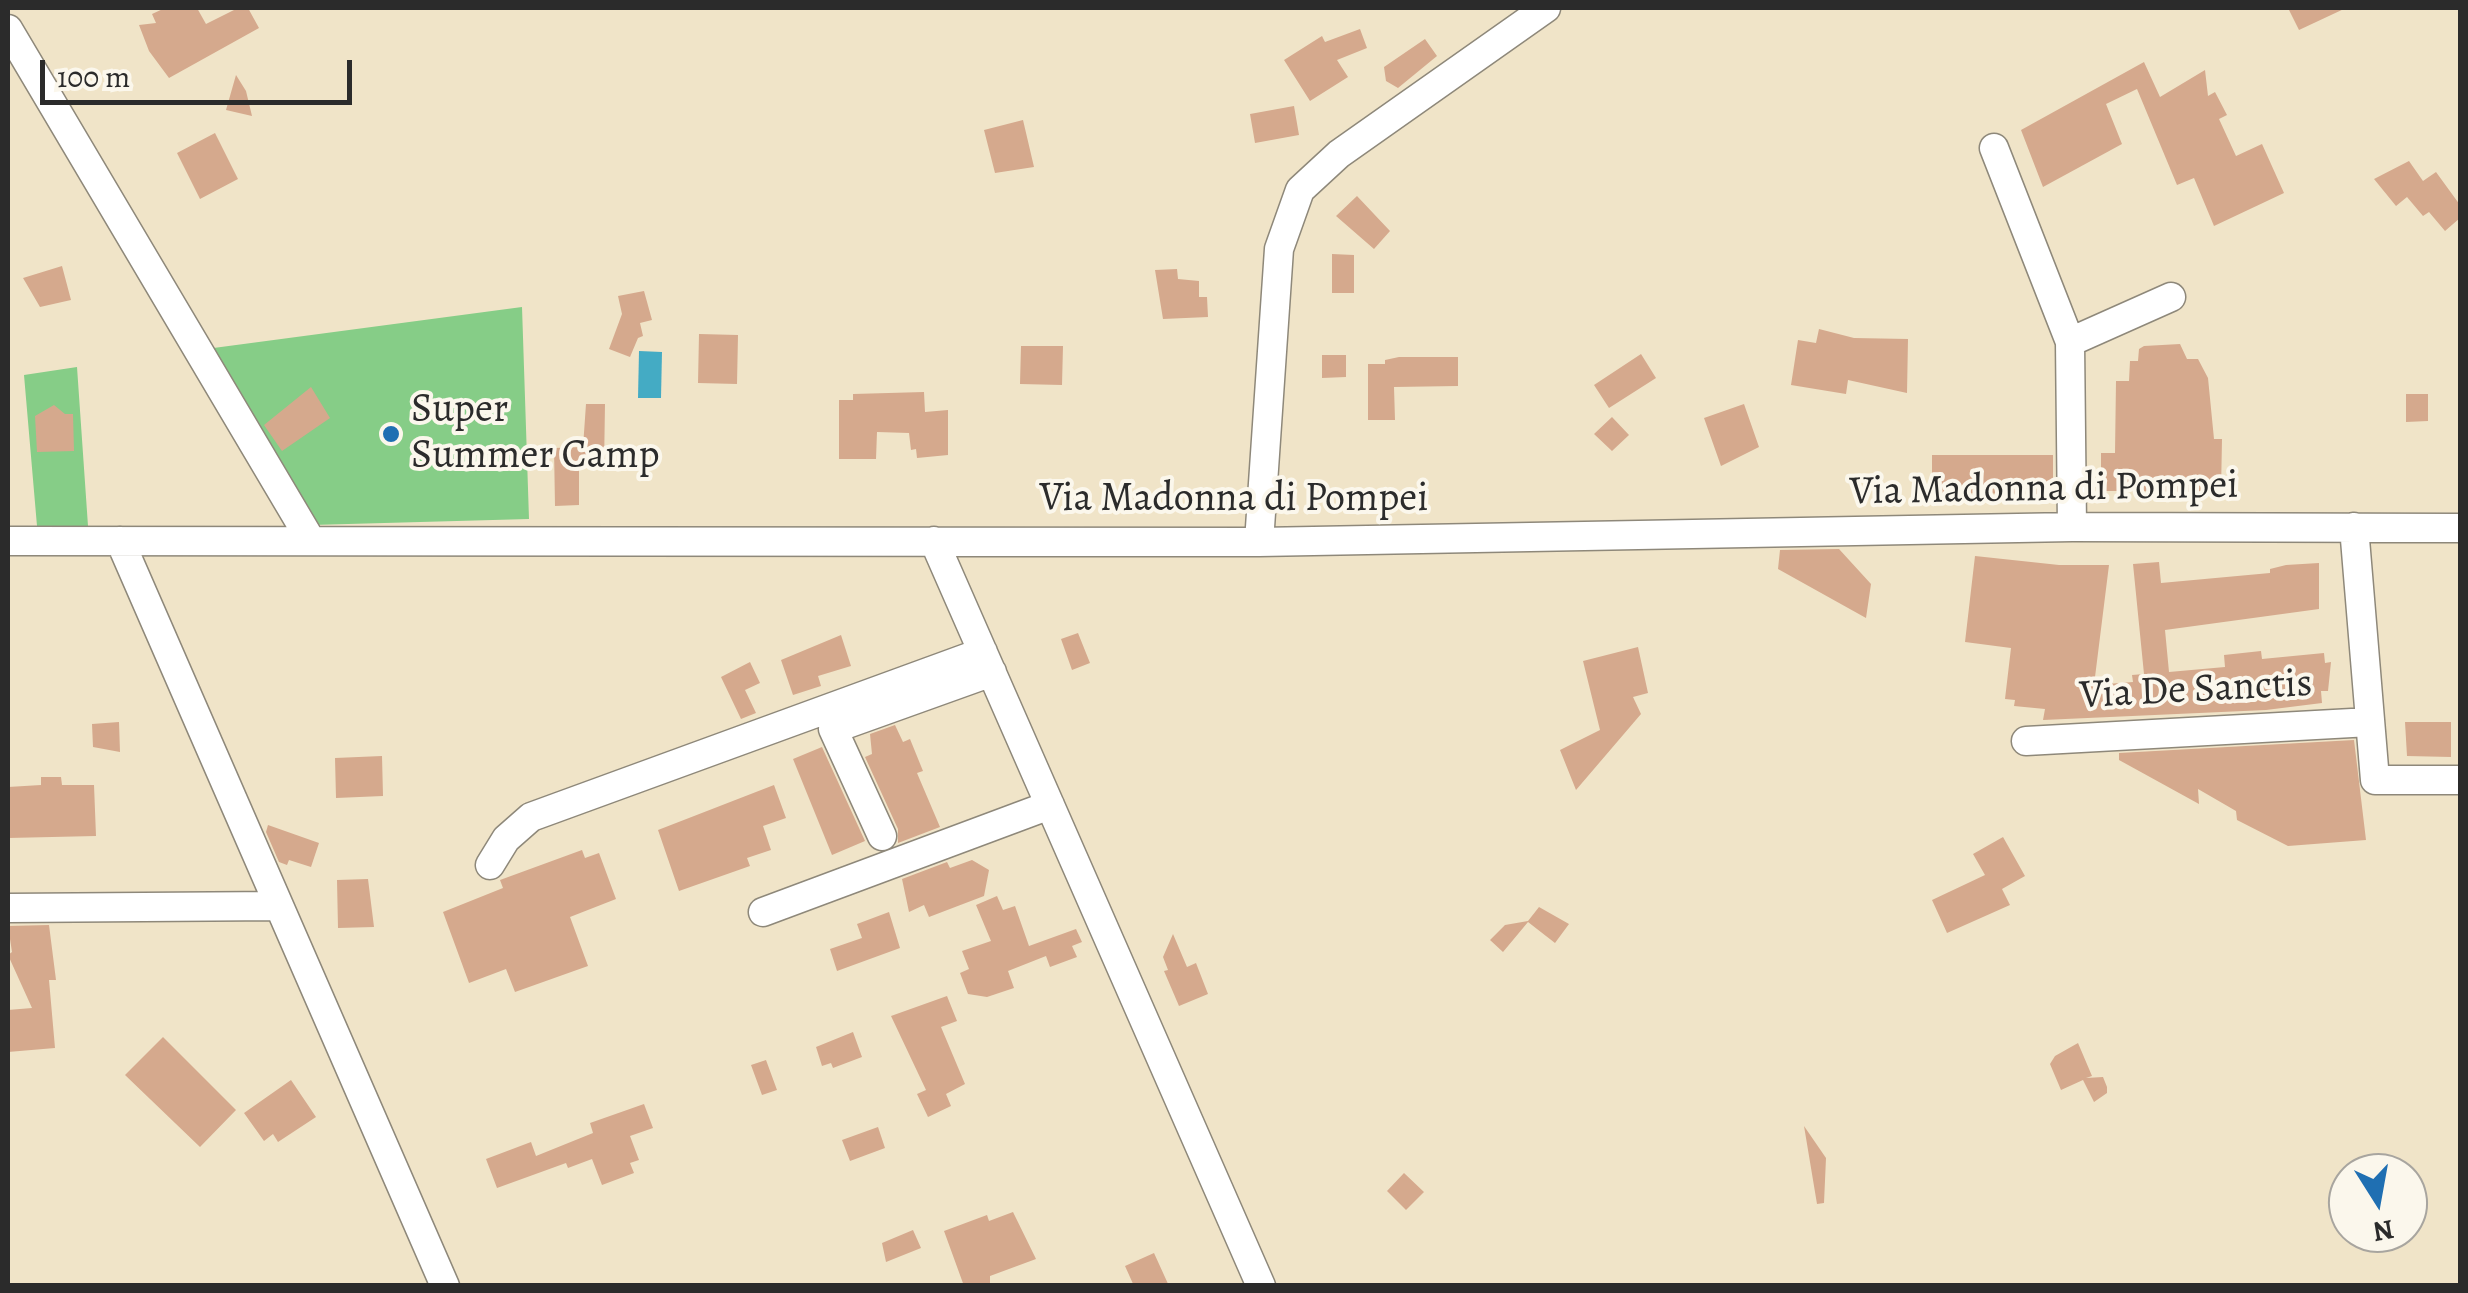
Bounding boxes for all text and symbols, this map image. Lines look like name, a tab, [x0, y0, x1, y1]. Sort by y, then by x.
scale bar	[45, 40, 358, 102]
text: 100 m	[57, 57, 130, 97]
place label: Super Summer Camp	[411, 387, 660, 481]
marker: Super Summer Camp	[380, 423, 402, 445]
street label: Via Madonna di Pompei	[1849, 463, 2239, 517]
street label: Via Madonna di Pompei	[1040, 476, 1428, 524]
street label: Via De Sanctis	[2078, 661, 2314, 721]
north arrow	[2328, 1153, 2428, 1253]
text: N	[2370, 1210, 2397, 1251]

